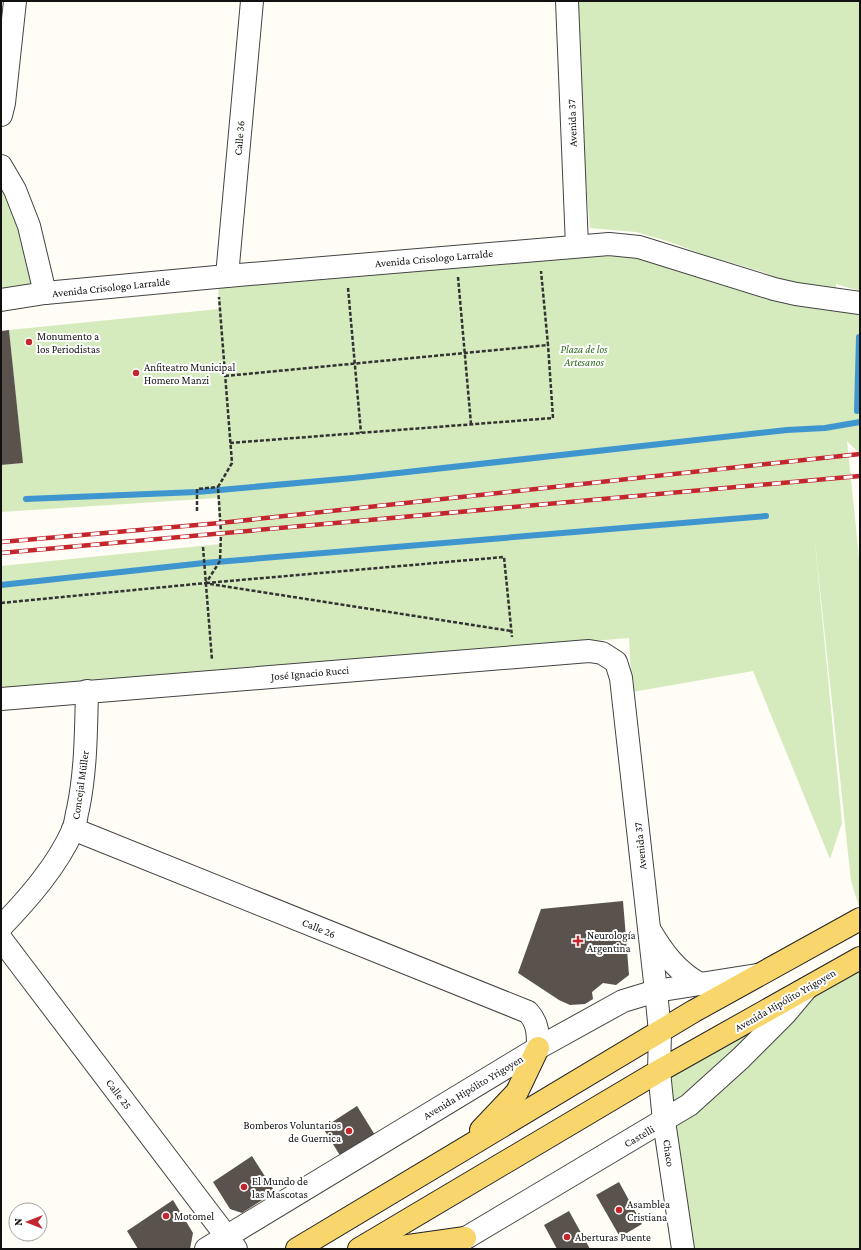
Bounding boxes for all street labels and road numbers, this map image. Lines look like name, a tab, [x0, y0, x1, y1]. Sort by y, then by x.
street label: Avenida 37	[565, 99, 579, 147]
street label: Calle 36	[231, 120, 247, 156]
street label: Avenida Crisologo Larralde	[374, 247, 494, 270]
street label: Avenida Crisologo Larralde	[51, 275, 171, 300]
street label: José Ignacio Rucci	[269, 664, 350, 683]
street label: Concejal Müller	[69, 750, 92, 820]
street label: Avenida 37	[632, 822, 648, 870]
street label: Calle 26	[301, 916, 337, 940]
street label: Avenida Hipólito Yrigoyen	[732, 966, 838, 1035]
street label: Avenida Hipólito Yrigoyen	[421, 1052, 526, 1122]
street label: Calle 25	[104, 1077, 134, 1111]
street label: Castelli	[622, 1123, 656, 1149]
street label: Chaco	[661, 1139, 677, 1168]

